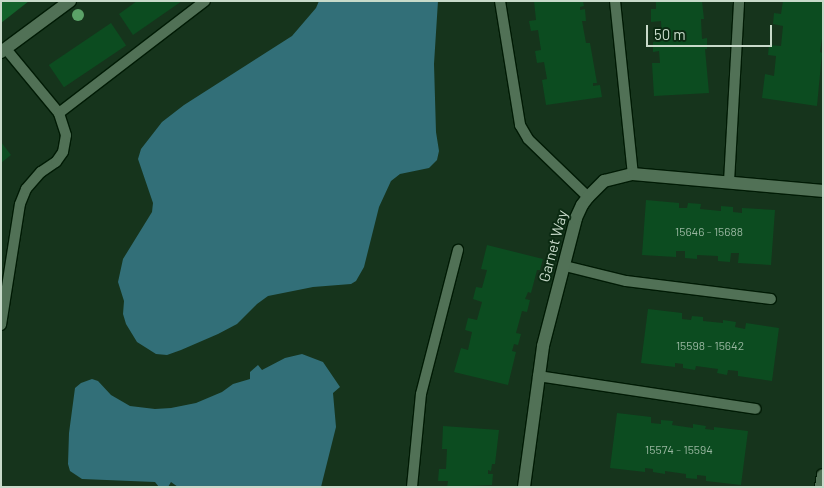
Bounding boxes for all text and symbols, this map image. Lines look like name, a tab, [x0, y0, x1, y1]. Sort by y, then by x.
scale bar	[649, 15, 775, 47]
text: 50 m	[654, 25, 686, 43]
street label: Garnet Way	[535, 208, 571, 284]
house number: 15646 - 15688	[675, 225, 743, 239]
house number: 15598 - 15642	[676, 339, 744, 353]
house number: 15574 - 15594	[645, 443, 713, 457]

